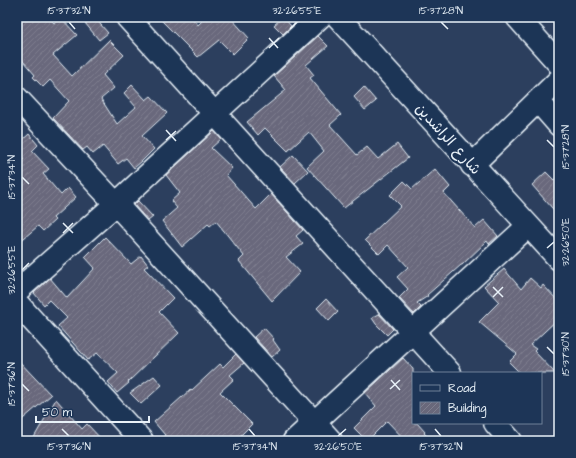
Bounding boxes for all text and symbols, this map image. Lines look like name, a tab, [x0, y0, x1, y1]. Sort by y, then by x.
text: 15°37'32"N	[48, 4, 90, 18]
text: 32°26'55"E	[272, 4, 322, 18]
text: 15°37'28"N	[419, 4, 463, 18]
street label: شارع الراشدين	[410, 99, 486, 179]
text: 15°37'28"N	[559, 125, 573, 169]
text: 15°37'34"N	[5, 155, 19, 199]
text: 32°26'50"E	[559, 218, 573, 266]
text: 32°26'55"E	[5, 245, 19, 295]
text: 15°37'30"N	[559, 332, 573, 376]
text: 15°37'36"N	[5, 362, 19, 406]
legend	[412, 372, 542, 424]
text: Road	[448, 380, 476, 397]
scale bar	[36, 398, 149, 424]
text: Building	[448, 400, 486, 418]
text: 50 m	[42, 404, 73, 421]
text: 15°37'36"N	[47, 440, 91, 454]
text: 15°37'34"N	[233, 440, 277, 454]
text: 32°26'50"E	[314, 440, 362, 454]
text: 15°37'32"N	[420, 440, 462, 454]

